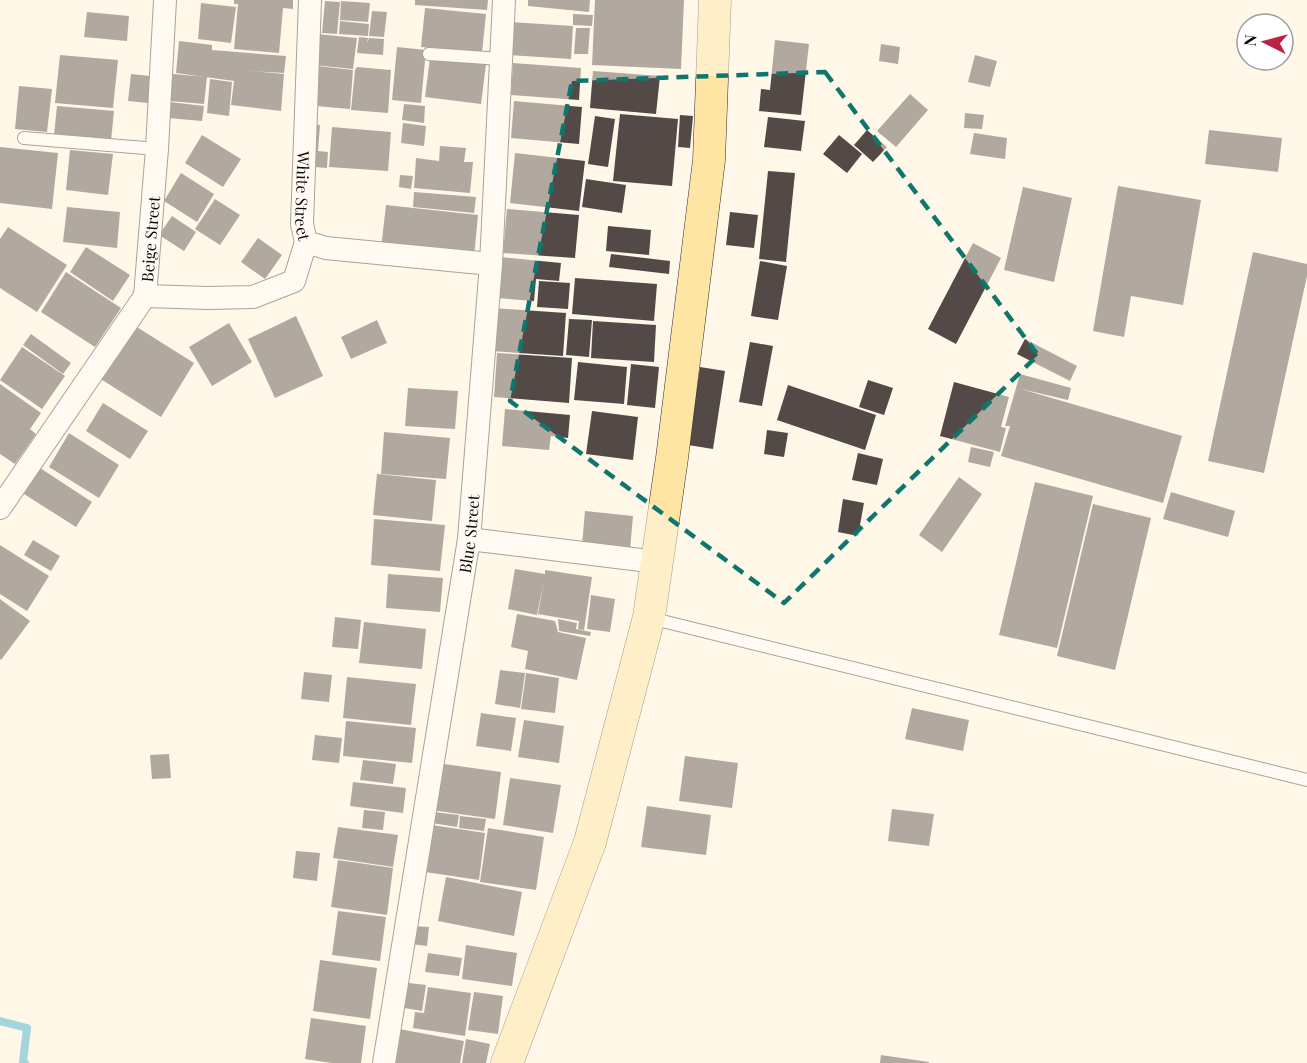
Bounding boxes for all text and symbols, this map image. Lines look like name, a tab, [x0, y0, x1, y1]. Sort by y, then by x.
north arrow	[1235, 12, 1295, 72]
text: N	[1239, 33, 1261, 47]
street label: White Street	[291, 150, 316, 243]
street label: Beige Street	[136, 195, 164, 283]
street label: Blue Street	[453, 493, 483, 574]

